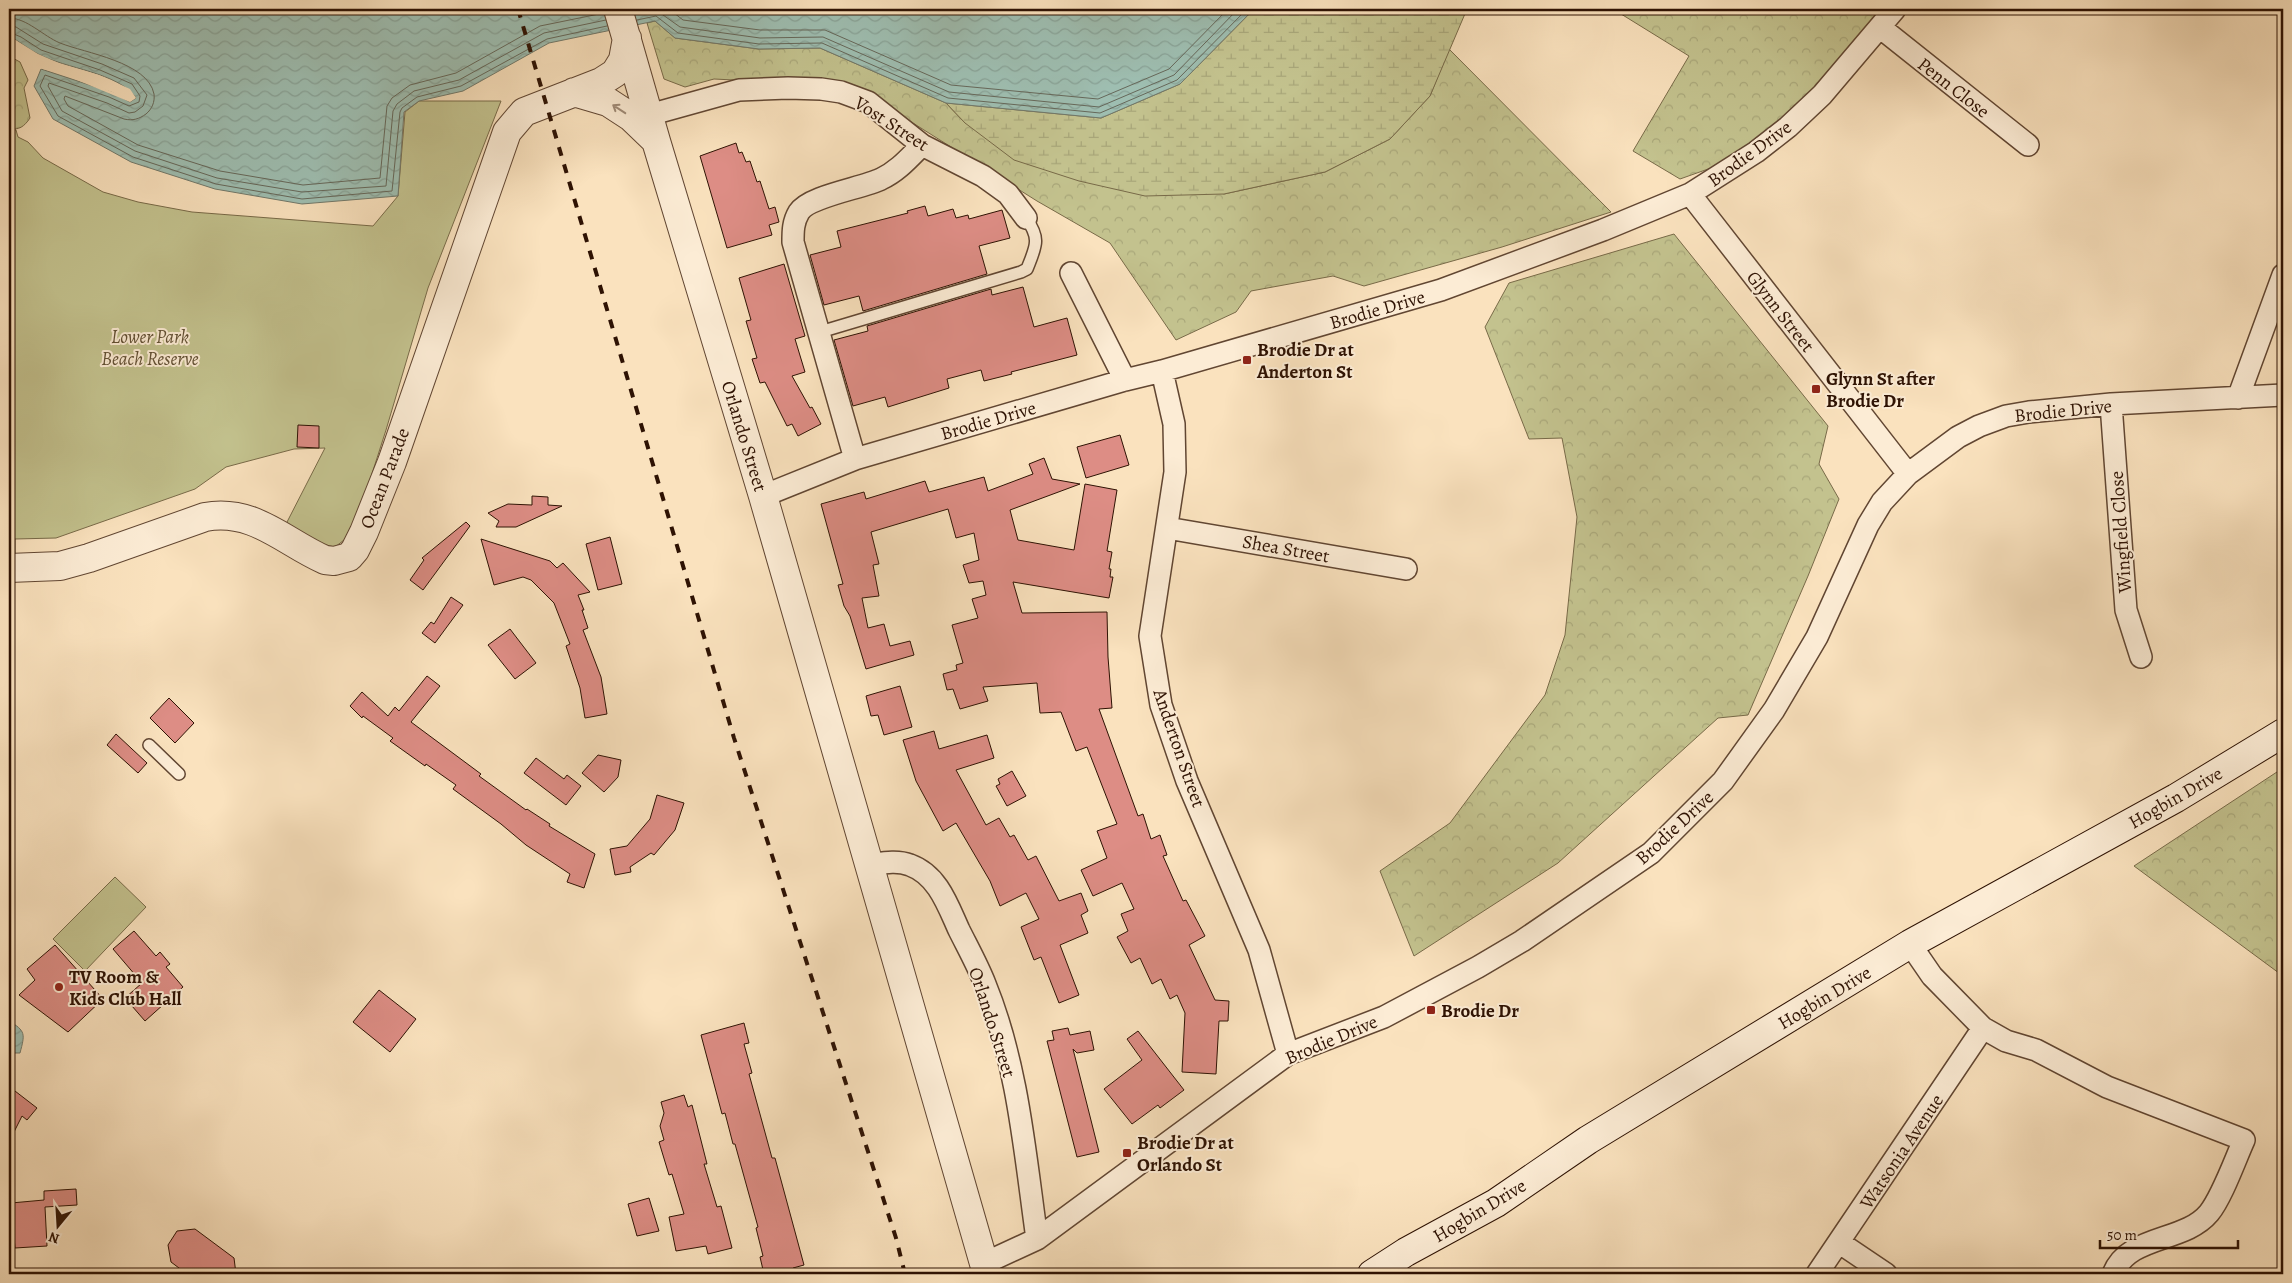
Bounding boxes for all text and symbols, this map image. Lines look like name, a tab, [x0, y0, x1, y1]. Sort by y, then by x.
street label: Penn Close	[1912, 51, 1995, 124]
street label: Vost Street	[848, 90, 934, 158]
one-way arrow	[612, 104, 626, 114]
street label: Brodie Drive	[1702, 114, 1797, 193]
street label: Glynn Street	[1740, 265, 1820, 358]
street label: Brodie Drive	[1326, 284, 1428, 336]
park label: Lower Park Beach Reserve	[101, 324, 199, 372]
place label: Brodie Dr at Anderton St	[1256, 337, 1354, 385]
marker: Brodie Dr at Anderton St	[1241, 354, 1253, 366]
place label: Glynn St after Brodie Dr	[1826, 366, 1935, 414]
street label: Orlando Street	[715, 378, 773, 495]
marker: Glynn St after Brodie Dr	[1810, 383, 1822, 395]
street label: Brodie Drive	[2013, 393, 2113, 429]
street label: Brodie Drive	[937, 395, 1039, 447]
street label: Ocean Parade	[354, 424, 416, 533]
street label: Wingfield Close	[2104, 470, 2138, 595]
street label: Shea Street	[1240, 529, 1331, 569]
street label: Anderton Street	[1146, 685, 1211, 811]
street label: Hogbin Drive	[2124, 760, 2227, 835]
street label: Brodie Drive	[1630, 785, 1719, 871]
street label: Hogbin Drive	[1773, 960, 1876, 1036]
place label: TV Room & Kids Club Hall	[69, 964, 182, 1012]
street label: Orlando Street	[962, 964, 1022, 1081]
marker: TV Room & Kids Club Hall	[53, 981, 65, 993]
place label: Brodie Dr	[1441, 998, 1519, 1024]
marker: Brodie Dr	[1425, 1004, 1437, 1016]
street label: Brodie Drive	[1281, 1009, 1382, 1071]
street label: Watsonia Avenue	[1853, 1089, 1950, 1215]
place label: Brodie Dr at Orlando St	[1137, 1130, 1234, 1178]
marker: Brodie Dr at Orlando St	[1121, 1147, 1133, 1159]
street label: Hogbin Drive	[1428, 1173, 1531, 1249]
north arrow	[32, 1200, 82, 1250]
scale bar	[2100, 1218, 2237, 1250]
text: 50 m	[2107, 1225, 2137, 1245]
text: N	[46, 1227, 62, 1248]

